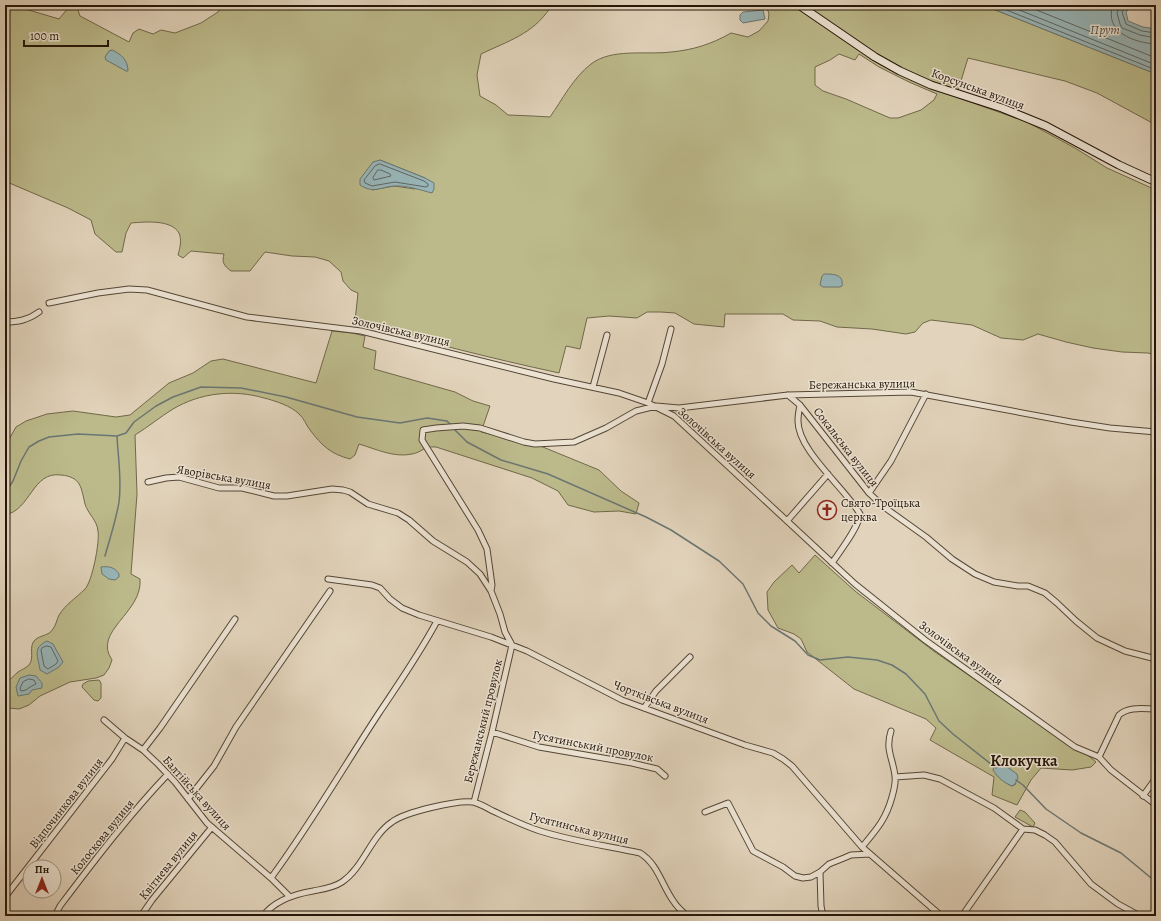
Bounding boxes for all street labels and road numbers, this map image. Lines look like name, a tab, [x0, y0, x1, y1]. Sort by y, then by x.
street label: Корсунська вулиця	[929, 65, 1027, 113]
street label: Золочівська вулиця	[350, 312, 452, 350]
street label: Бережанська вулиця	[809, 375, 916, 393]
street label: Золочівська вулиця	[674, 404, 760, 483]
street label: Сокальська вулиця	[810, 404, 882, 490]
street label: Яворівська вулиця	[176, 461, 273, 493]
street label: Золочівська вулиця	[916, 617, 1006, 689]
street label: Бережанський провулок	[460, 657, 506, 785]
street label: Чортківська вулиця	[611, 676, 711, 728]
street label: Гусятинський провулок	[531, 726, 655, 766]
street label: Балтійська вулиця	[159, 752, 235, 834]
street label: Відпочинкова вулиця	[25, 754, 107, 852]
street label: Колоскова вулиця	[67, 796, 138, 878]
street label: Гусятинська вулиця	[527, 808, 631, 848]
street label: Квітнева вулиця	[135, 827, 201, 903]

